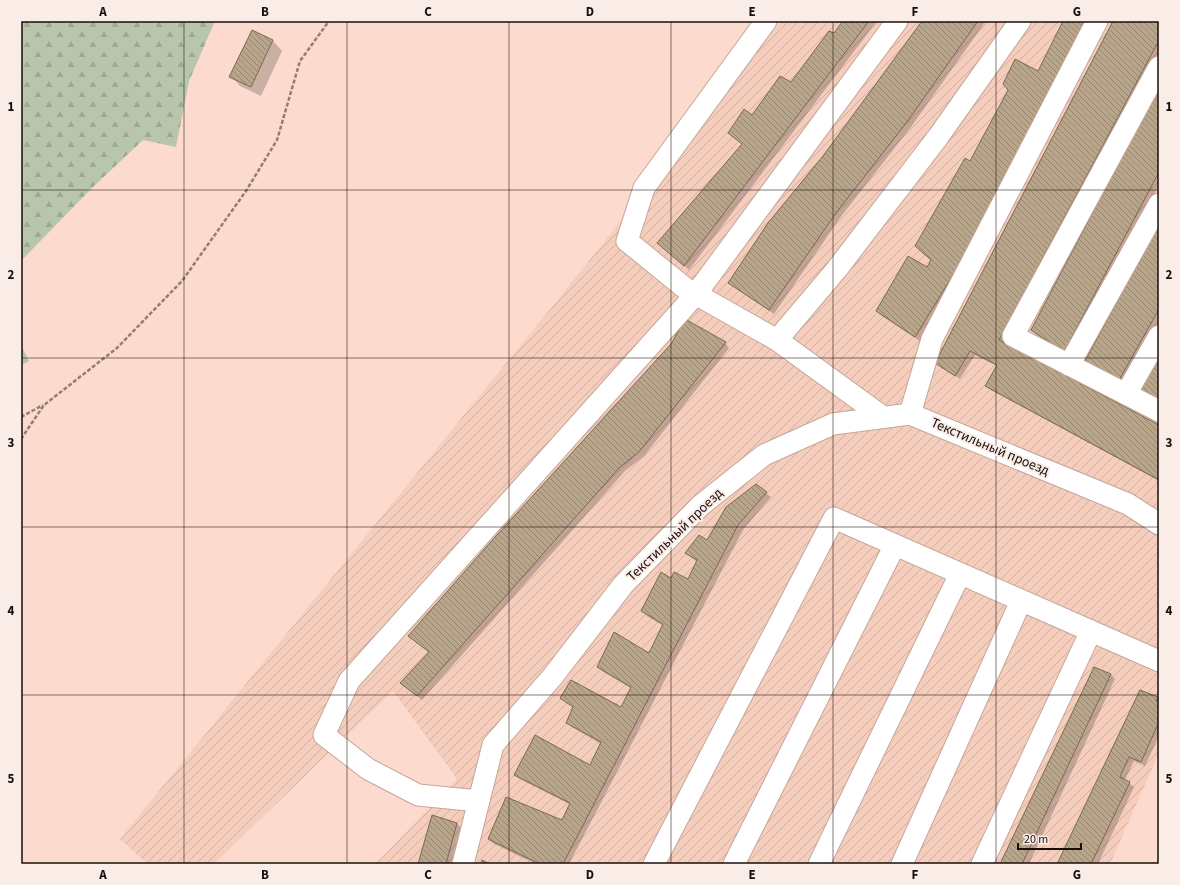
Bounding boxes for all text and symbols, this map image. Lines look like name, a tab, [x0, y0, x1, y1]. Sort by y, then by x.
text: A	[98, 3, 107, 21]
text: B	[261, 3, 269, 21]
text: C	[424, 3, 432, 21]
text: D	[586, 3, 594, 21]
text: E	[748, 3, 756, 21]
text: F	[912, 3, 919, 21]
text: G	[1073, 3, 1081, 21]
text: 1	[8, 98, 15, 116]
text: 1	[1166, 98, 1173, 116]
text: 2	[8, 266, 15, 284]
text: 2	[1166, 266, 1173, 284]
street label: Текстильный проезд	[928, 413, 1053, 481]
text: 3	[8, 434, 15, 452]
text: 3	[1166, 434, 1173, 452]
street label: Текстильный проезд	[622, 483, 728, 586]
text: 4	[8, 602, 15, 620]
text: 4	[1166, 602, 1173, 620]
text: 5	[8, 770, 15, 788]
text: 5	[1166, 770, 1173, 788]
scale bar	[1018, 825, 1081, 851]
text: 20 m	[1024, 831, 1048, 848]
text: A	[98, 866, 107, 884]
text: B	[261, 866, 269, 884]
text: C	[424, 866, 432, 884]
text: D	[586, 866, 594, 884]
text: E	[748, 866, 756, 884]
text: F	[912, 866, 919, 884]
text: G	[1073, 866, 1081, 884]

